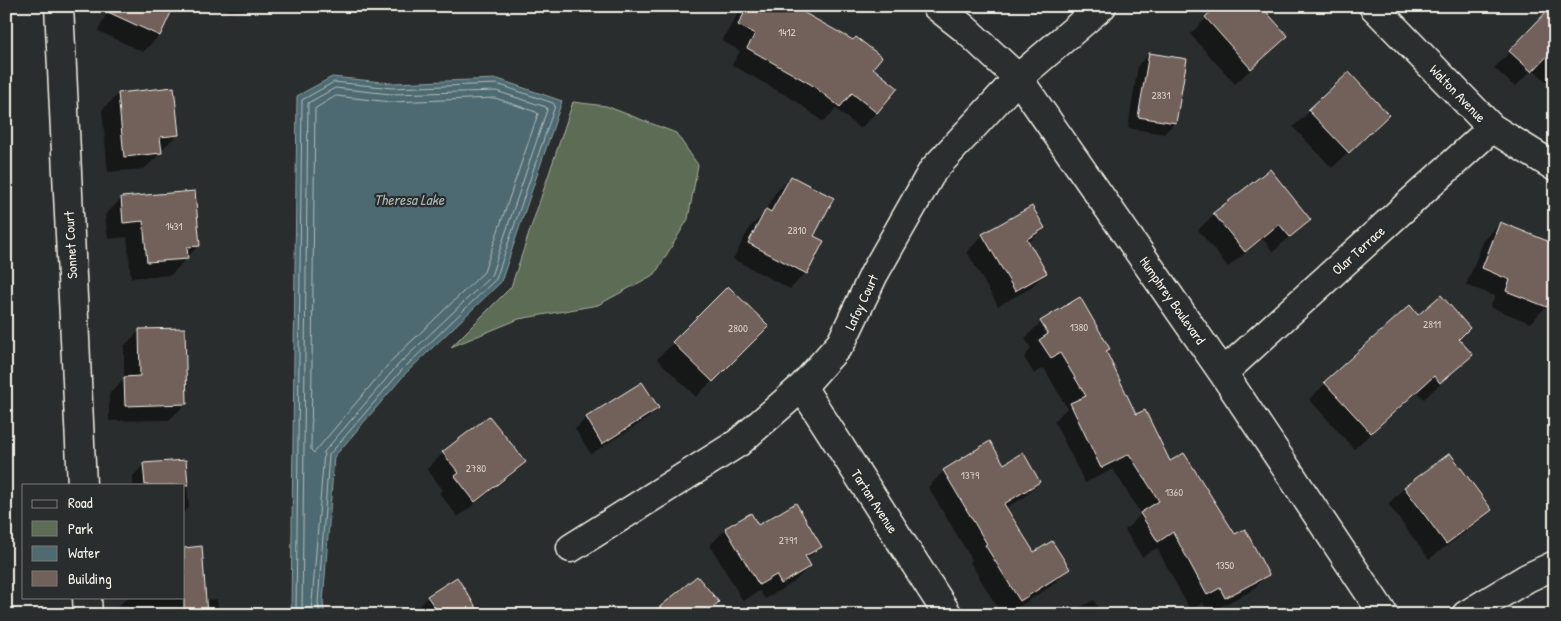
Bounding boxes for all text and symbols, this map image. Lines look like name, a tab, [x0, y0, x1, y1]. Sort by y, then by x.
house number: 1412	[778, 25, 796, 39]
street label: Walton Avenue	[1426, 60, 1491, 126]
house number: 2831	[1152, 88, 1170, 102]
water label: Theresa Lake	[374, 189, 445, 210]
street label: Sonnet Court	[59, 211, 81, 279]
house number: 1431	[165, 219, 183, 233]
street label: Olar Terrace	[1327, 221, 1389, 279]
house number: 2810	[788, 223, 806, 237]
street label: Humphrey Boulevard	[1135, 252, 1211, 349]
street label: Lafoy Court	[840, 271, 883, 333]
house number: 2811	[1423, 317, 1441, 331]
house number: 1380	[1070, 320, 1088, 334]
house number: 2800	[728, 321, 748, 335]
house number: 2780	[466, 461, 486, 475]
street label: Tartan Avenue	[847, 465, 903, 537]
house number: 1379	[961, 468, 979, 482]
legend	[22, 484, 185, 598]
house number: 1360	[1165, 485, 1183, 499]
text: Road	[68, 492, 93, 513]
text: Park	[68, 518, 93, 539]
house number: 2791	[779, 533, 797, 547]
text: Water	[68, 542, 100, 563]
house number: 1350	[1216, 558, 1234, 572]
text: Building	[68, 568, 112, 589]

